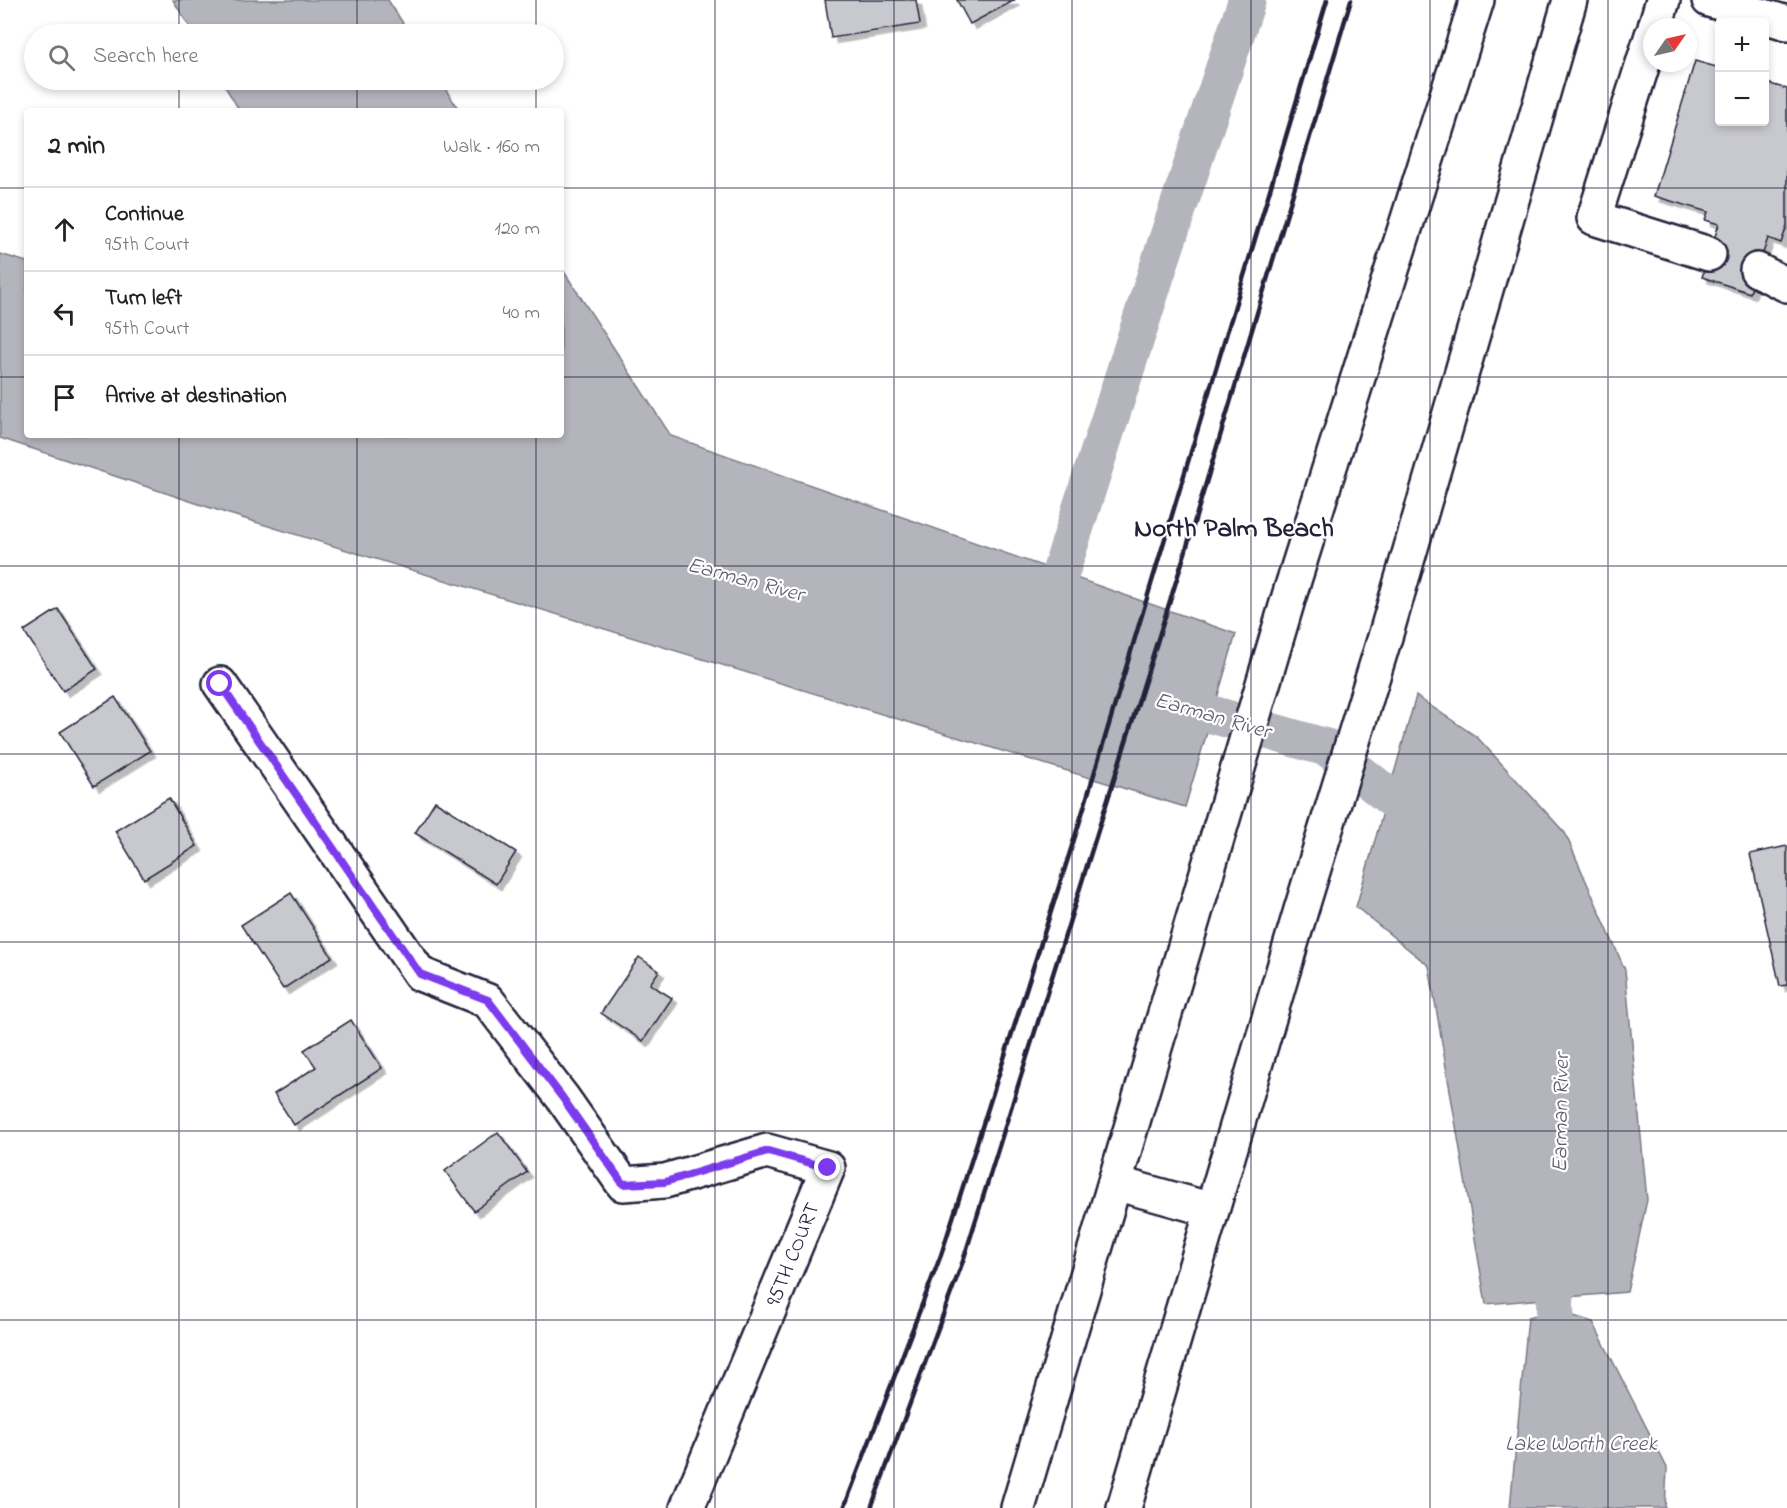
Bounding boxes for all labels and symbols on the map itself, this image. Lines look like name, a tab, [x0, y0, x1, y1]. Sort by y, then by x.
north arrow	[1643, 18, 1697, 72]
district label: North Palm Beach	[1134, 510, 1334, 549]
water label: Earman River	[683, 550, 810, 613]
route start	[206, 670, 232, 696]
water label: Earman River	[1150, 685, 1277, 750]
water label: Earman River	[1545, 1050, 1579, 1173]
route end	[814, 1154, 840, 1180]
street label: 95TH COURT	[759, 1198, 828, 1311]
water label: Lake Worth Creek	[1505, 1429, 1658, 1461]

